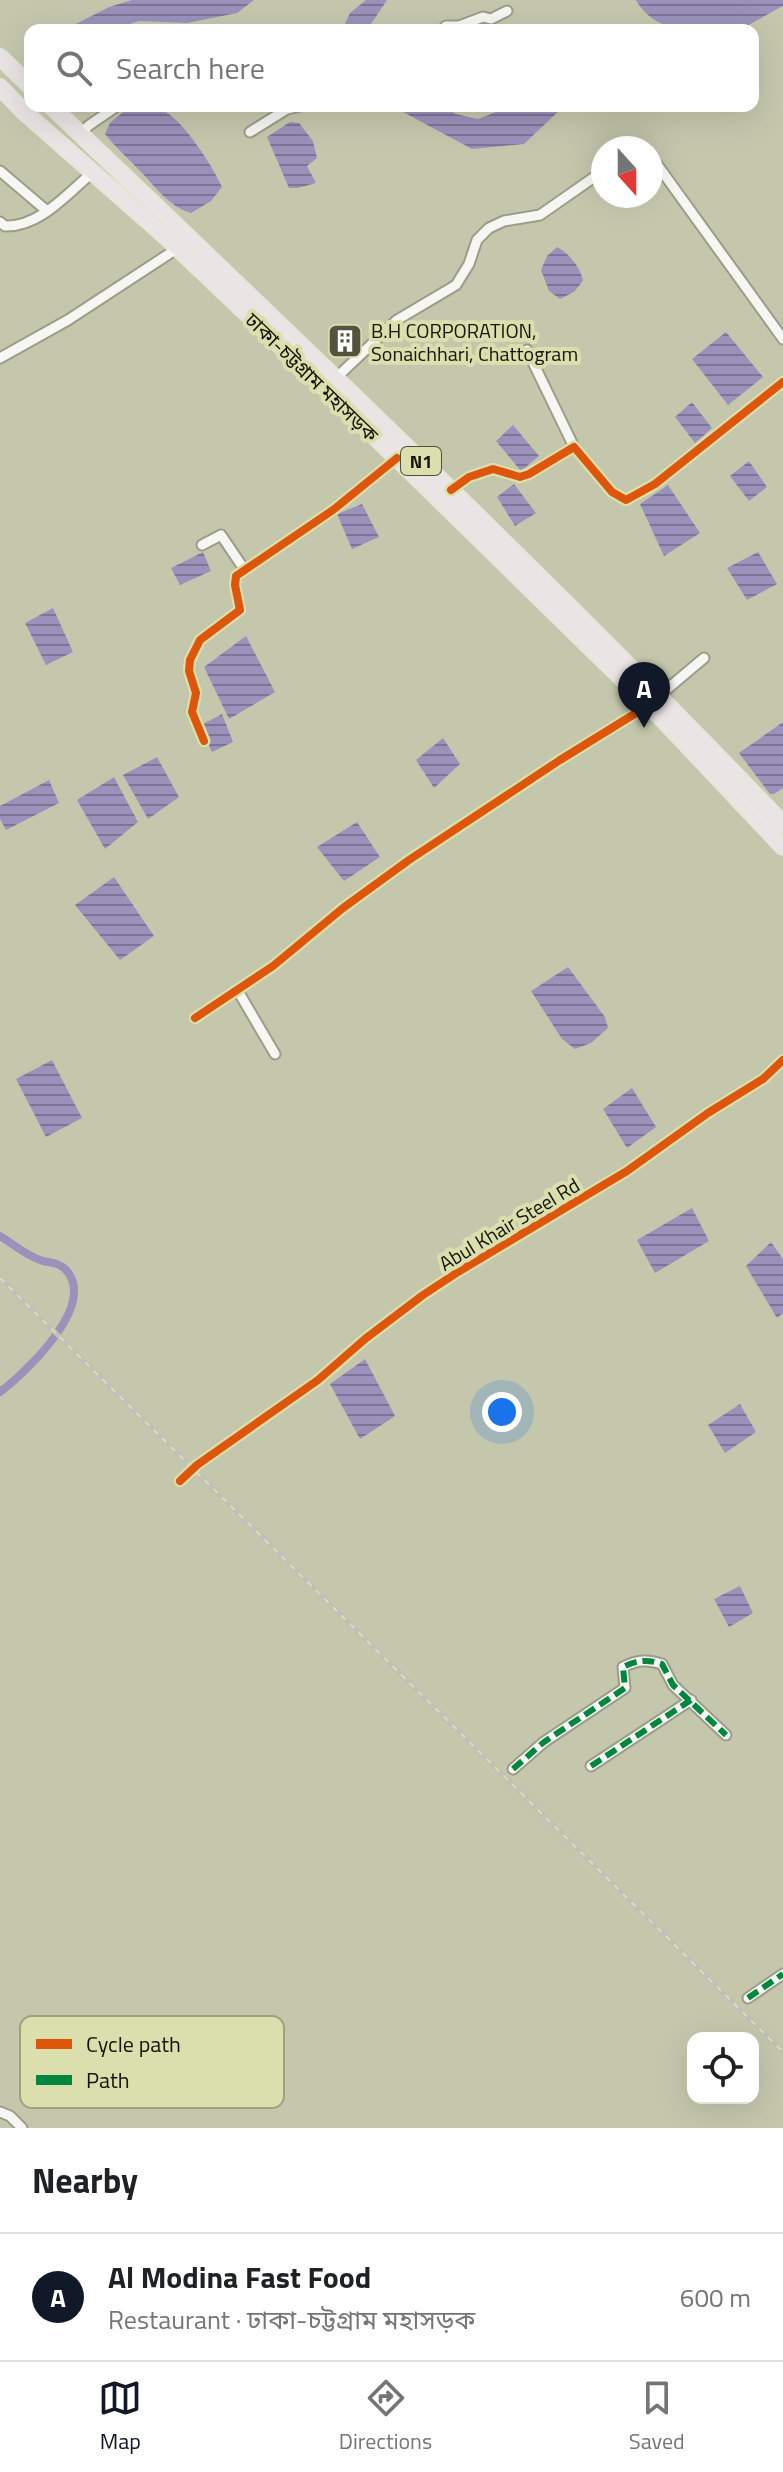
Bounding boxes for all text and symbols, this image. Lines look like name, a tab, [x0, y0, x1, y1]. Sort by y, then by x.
search box	[24, 24, 759, 112]
text: Search here	[116, 45, 265, 91]
icon: search	[52, 46, 96, 90]
north arrow	[591, 136, 663, 208]
street label: ঢাকা-চট্টগ্রাম মহাসড়ক	[237, 304, 386, 450]
place label: B.H CORPORATION, Sonaichhari, Chattogram	[371, 315, 578, 369]
building icon: B.H CORPORATION, Sonaichhari, Chattogram	[326, 322, 364, 360]
road number: N1	[401, 447, 441, 475]
pin: A	[618, 662, 670, 728]
street label: Abul Khair Steel Rd	[433, 1170, 585, 1278]
your location	[482, 1392, 522, 1432]
legend	[20, 2016, 284, 2108]
text: Cycle path	[86, 2027, 181, 2061]
map controls	[687, 2032, 759, 2104]
button: locate	[687, 2032, 759, 2104]
text: Path	[86, 2063, 130, 2097]
text: Nearby	[32, 2154, 138, 2206]
text: Al Modina Fast Food	[108, 2254, 371, 2300]
text: A	[50, 2278, 66, 2317]
text: 600 m	[680, 2278, 751, 2317]
text: Restaurant · ঢাকা-চট্টগ্রাম মহাসড়ক	[108, 2300, 475, 2339]
tab: Map	[98, 2376, 142, 2458]
tab: Directions	[339, 2376, 432, 2458]
tab: Saved	[629, 2376, 685, 2458]

